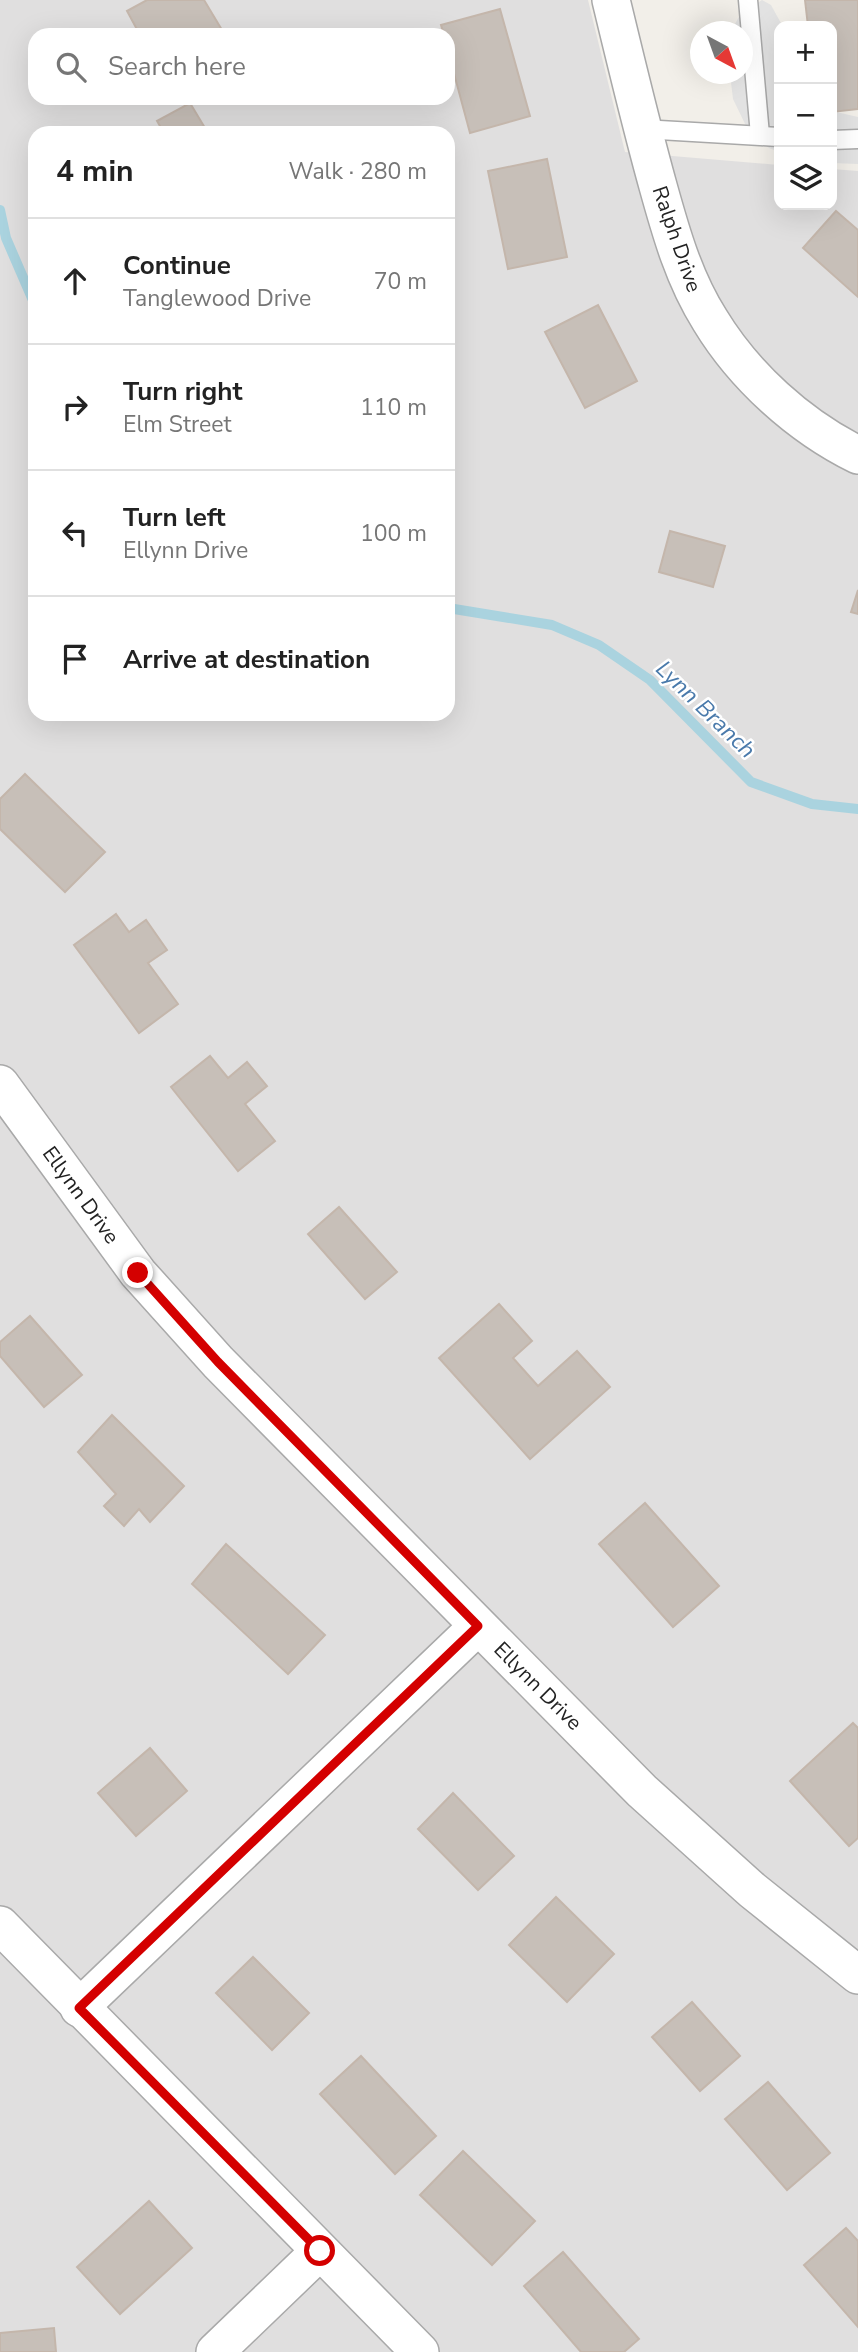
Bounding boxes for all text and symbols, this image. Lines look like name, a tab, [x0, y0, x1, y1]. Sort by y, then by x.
north arrow	[690, 21, 753, 84]
map controls	[774, 21, 837, 210]
button: +	[774, 21, 837, 84]
search box	[28, 28, 455, 105]
icon: search	[52, 48, 90, 86]
text: Search here	[108, 49, 246, 84]
button: −	[774, 84, 837, 147]
button: layers	[774, 147, 837, 210]
text: 4 min	[56, 151, 134, 192]
text: Walk · 280 m	[288, 156, 427, 187]
street label: Ralph Drive	[646, 182, 708, 296]
text: Continue	[123, 248, 231, 283]
icon: ahead	[56, 262, 94, 300]
text: 70 m	[374, 266, 427, 297]
text: Tanglewood Drive	[123, 283, 311, 314]
text: Turn right	[123, 374, 242, 409]
icon: right	[56, 388, 94, 426]
text: 110 m	[360, 392, 427, 423]
text: Elm Street	[123, 409, 232, 440]
text: Turn left	[123, 500, 226, 535]
icon: left	[56, 514, 94, 552]
text: 100 m	[360, 518, 427, 549]
text: Ellynn Drive	[123, 535, 248, 566]
icon: arrive	[56, 640, 94, 678]
text: Arrive at destination	[123, 642, 370, 677]
water label: Lynn Branch	[649, 654, 762, 765]
street label: Ellynn Drive	[36, 1141, 126, 1249]
route end	[122, 1257, 153, 1288]
street label: Ellynn Drive	[488, 1636, 588, 1736]
route start	[304, 2235, 335, 2266]

